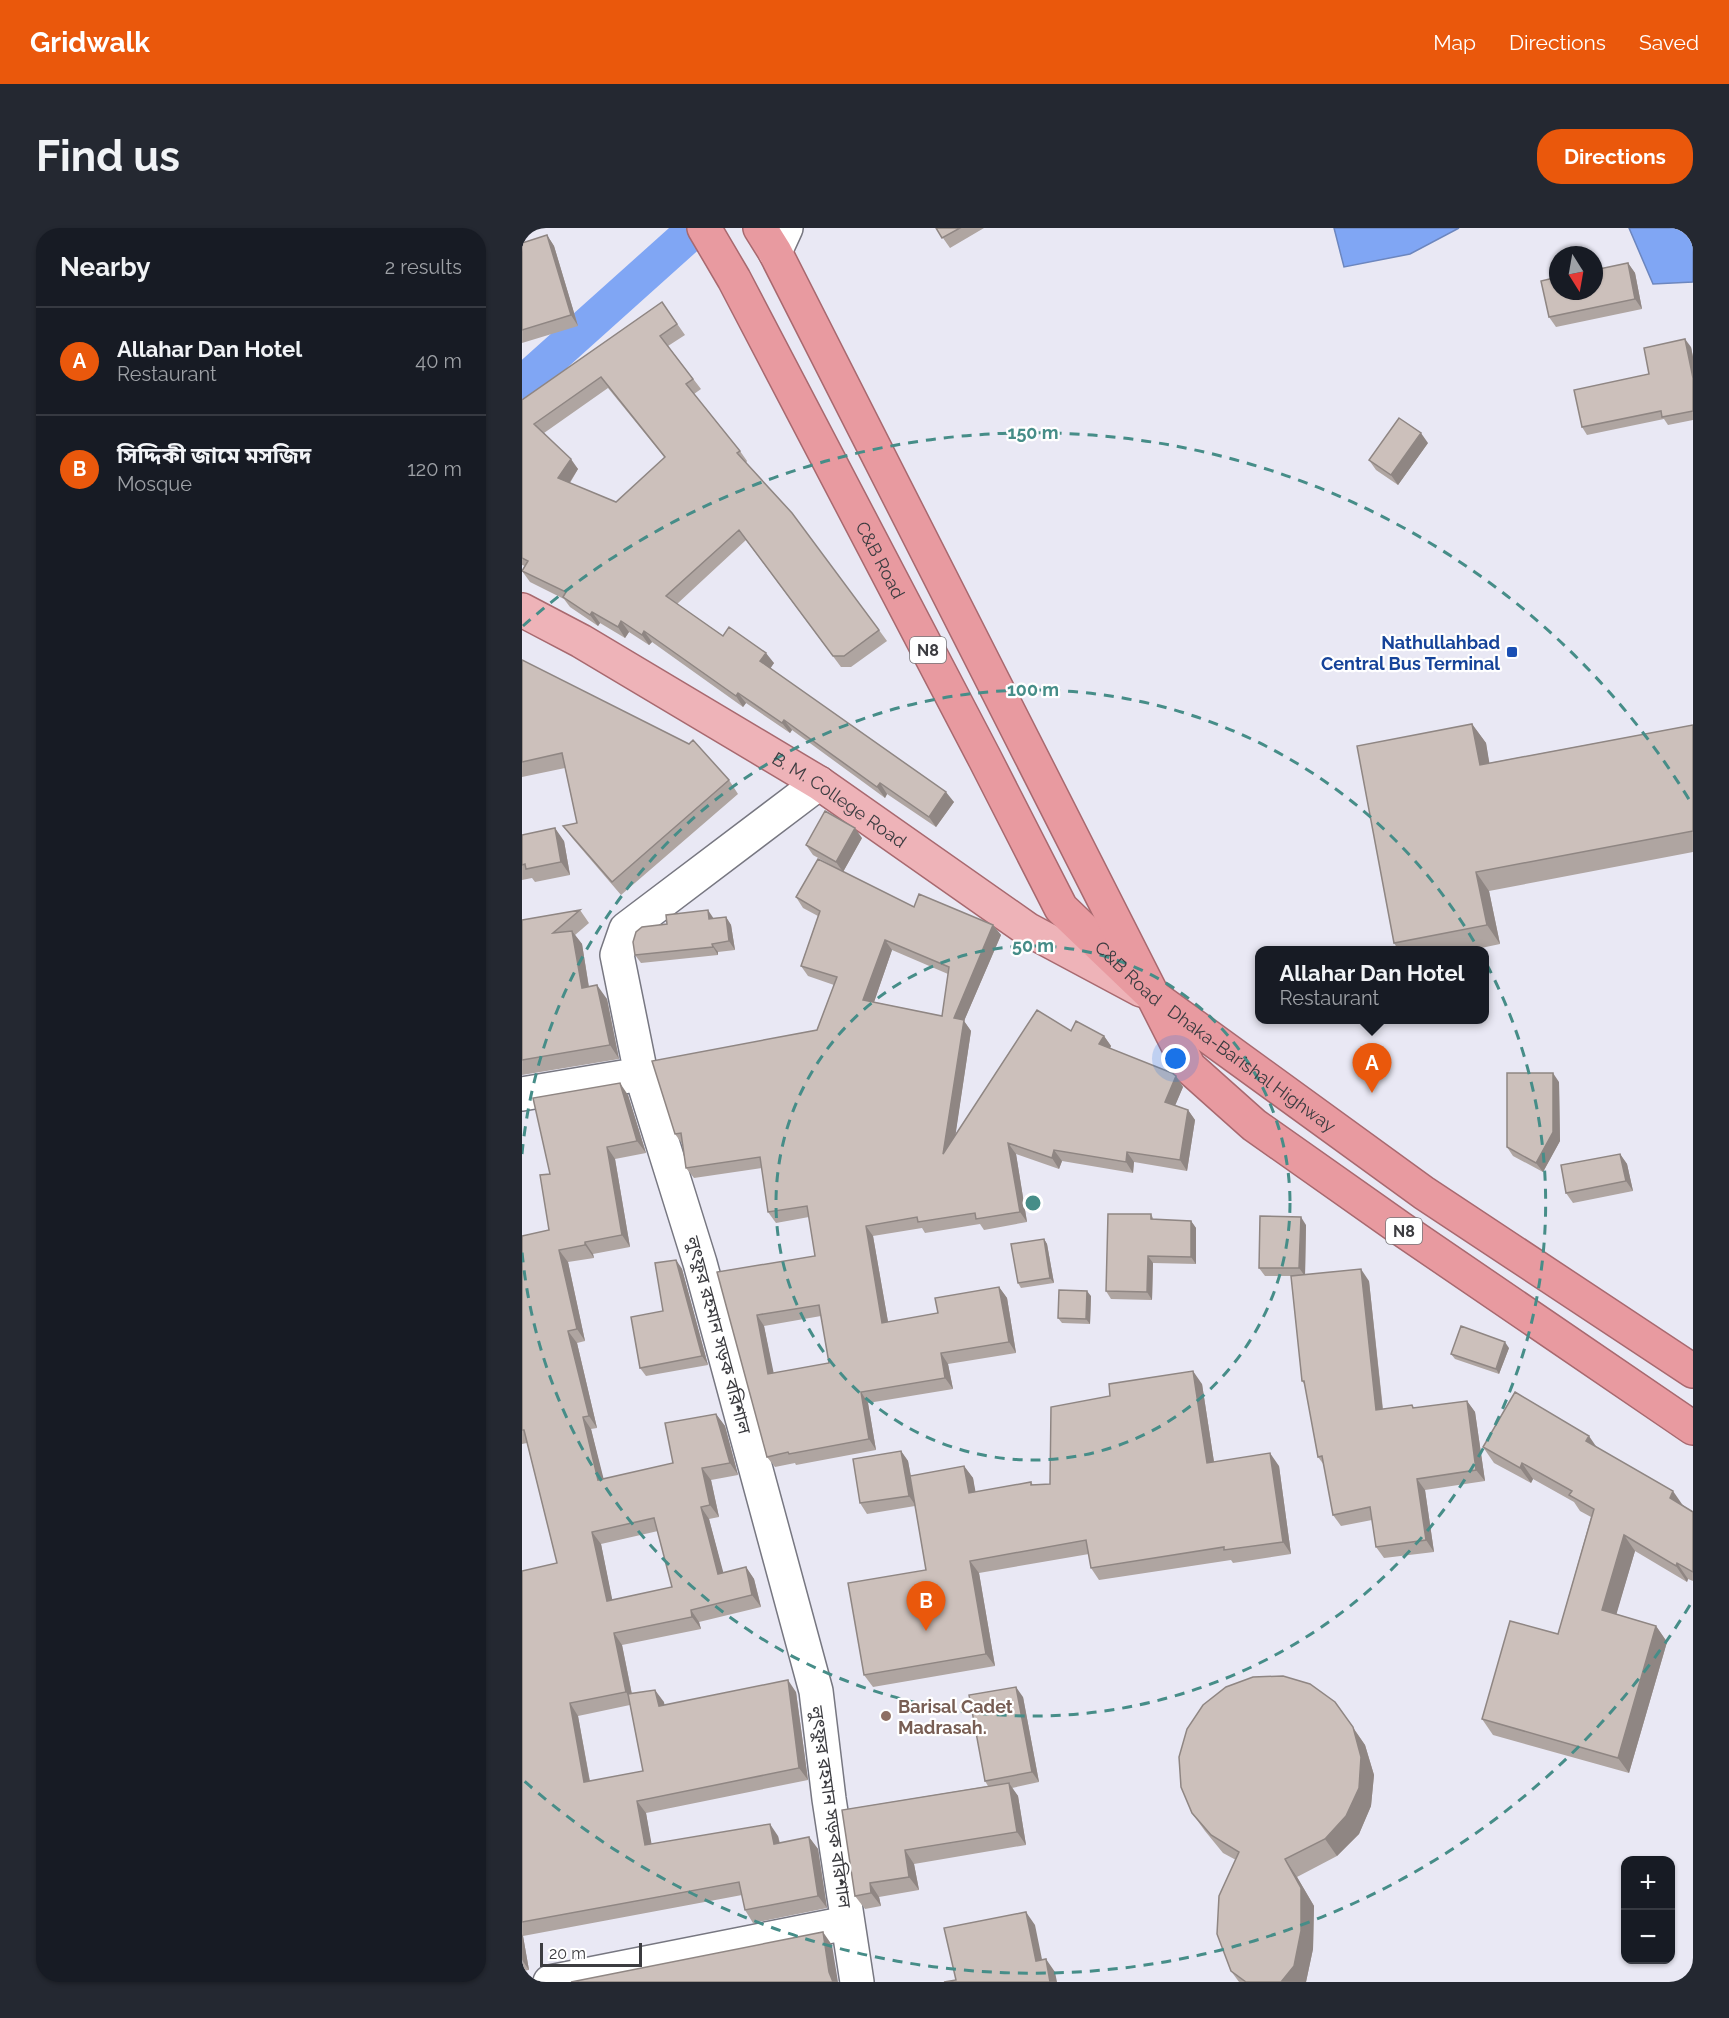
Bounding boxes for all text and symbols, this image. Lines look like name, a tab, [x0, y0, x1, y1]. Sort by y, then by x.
text: Gridwalk	[30, 26, 150, 59]
text: Map	[1433, 30, 1476, 55]
text: Directions	[1509, 30, 1606, 55]
text: Saved	[1639, 30, 1699, 55]
button: Directions	[1537, 129, 1693, 184]
text: Find us	[36, 132, 180, 181]
north arrow	[1549, 246, 1603, 300]
text: Nearby	[60, 252, 150, 282]
text: 2 results	[385, 255, 462, 279]
text: Allahar Dan Hotel	[117, 336, 302, 362]
text: A	[73, 349, 86, 373]
text: 40 m	[415, 349, 462, 373]
text: Restaurant	[117, 362, 217, 386]
text: 150 m	[1008, 422, 1059, 443]
text: সিদ্দিকী জামে মসজিদ	[117, 442, 311, 468]
text: B	[73, 457, 86, 481]
text: 120 m	[407, 457, 462, 481]
text: Mosque	[117, 472, 192, 496]
street label: C&B Road	[852, 518, 910, 602]
place label: Nathullahbad Central Bus Terminal	[1321, 632, 1500, 674]
road number: N8	[910, 637, 946, 663]
marker: Nathullahbad Central Bus Terminal	[1505, 645, 1519, 659]
text: 100 m	[1007, 679, 1059, 700]
street label: B. M. College Road	[769, 747, 911, 852]
text: 50 m	[1012, 935, 1054, 956]
street label: C&B Road	[1091, 936, 1166, 1010]
popup	[1255, 946, 1489, 1024]
text: Allahar Dan Hotel	[1279, 960, 1465, 986]
text: Restaurant	[1279, 986, 1379, 1010]
street label: Dhaka-Barishal Highway	[1164, 1000, 1340, 1136]
your location	[1161, 1044, 1190, 1073]
pin: A	[1352, 1044, 1392, 1093]
centre of rings	[1023, 1193, 1043, 1213]
road number: N8	[1386, 1218, 1422, 1244]
street label: লুৎফুর রহমান সড়ক বরিশাল	[681, 1233, 756, 1437]
pin: B	[906, 1582, 946, 1631]
place label: Barisal Cadet Madrasah.	[898, 1696, 1013, 1738]
street label: লুৎফুর রহমান সড়ক বরিশাল	[805, 1704, 856, 1910]
marker: Barisal Cadet Madrasah.	[879, 1709, 893, 1723]
map controls	[1621, 1856, 1675, 1964]
button: +	[1621, 1856, 1675, 1910]
button: −	[1621, 1910, 1675, 1964]
scale bar	[540, 1940, 642, 1968]
text: 20 m	[549, 1944, 586, 1963]

